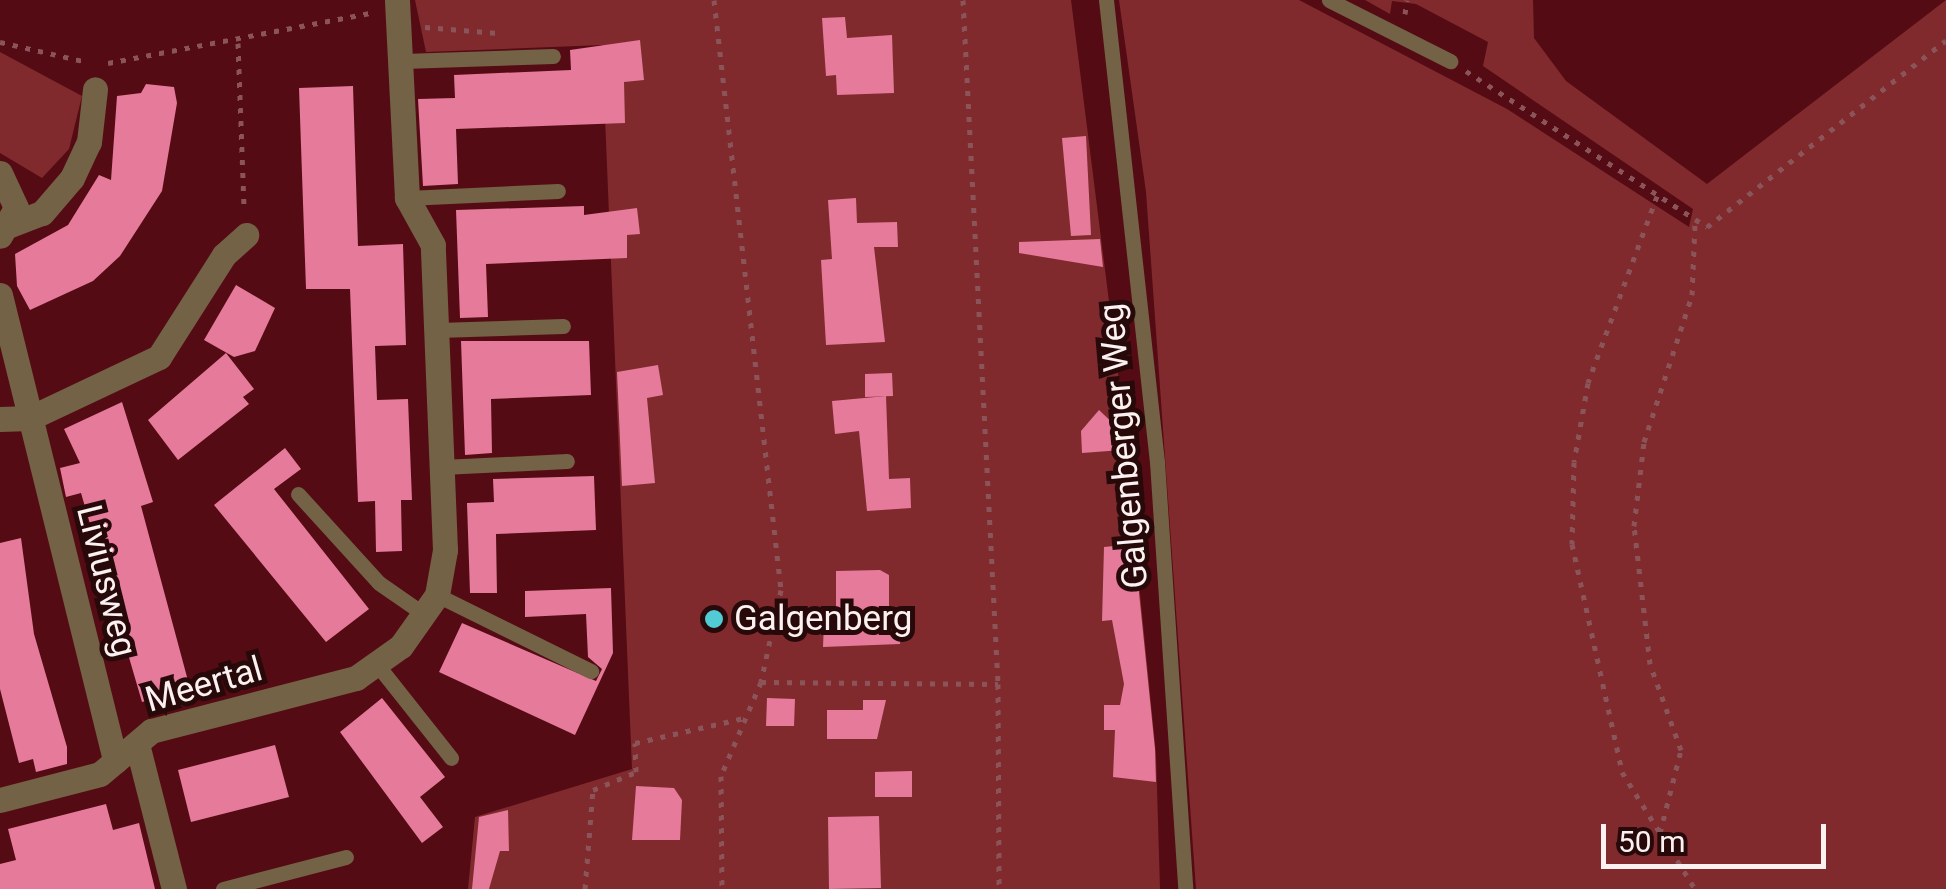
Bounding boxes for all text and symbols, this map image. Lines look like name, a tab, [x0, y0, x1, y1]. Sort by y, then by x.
street label: Galgenberger Weg	[1091, 302, 1157, 590]
street label: Liviusweg	[67, 501, 145, 661]
place label: Galgenberg	[734, 598, 912, 640]
marker: Galgenberg	[703, 608, 725, 630]
street label: Meertal	[141, 648, 267, 722]
scale bar	[1606, 804, 1831, 866]
text: 50 m	[1618, 824, 1685, 859]

